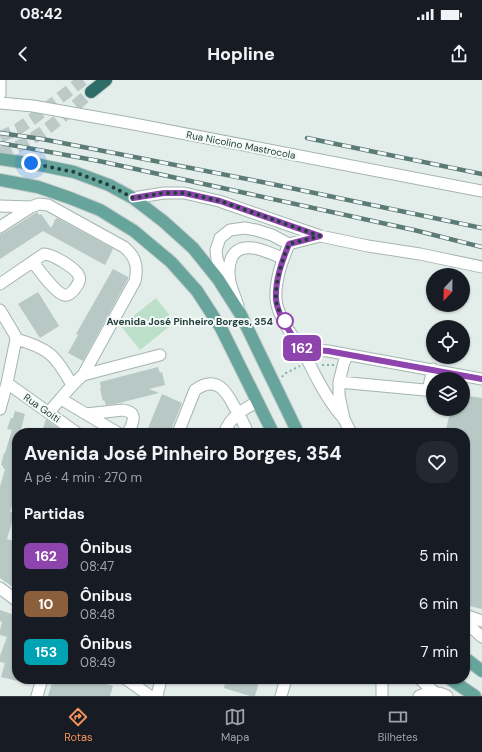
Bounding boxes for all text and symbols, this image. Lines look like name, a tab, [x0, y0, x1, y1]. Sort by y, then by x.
text: 08:42	[20, 4, 62, 24]
text: Hopline	[207, 42, 275, 66]
icon: back	[12, 43, 34, 65]
icon: share	[448, 43, 470, 65]
street label: Rua Nicolino Mastrocola	[185, 128, 297, 162]
your location	[21, 153, 41, 173]
north arrow	[426, 268, 470, 312]
map controls	[426, 268, 470, 416]
marker: Avenida José Pinheiro Borges, 354	[276, 312, 294, 330]
place label: Avenida José Pinheiro Borges, 354	[107, 315, 273, 328]
button: locate	[426, 320, 470, 364]
line badge: 162	[279, 335, 325, 361]
text: 162	[291, 339, 313, 357]
button: layers	[426, 372, 470, 416]
street label: Rua Goiti	[21, 391, 63, 425]
text: Avenida José Pinheiro Borges, 354	[24, 441, 342, 466]
button: heart	[416, 441, 458, 483]
text: A pé · 4 min · 270 m	[24, 469, 142, 486]
text: Partidas	[24, 504, 85, 524]
text: Ônibus	[80, 538, 132, 558]
text: 5 min	[419, 546, 458, 566]
text: 162	[35, 547, 57, 565]
text: 08:47	[80, 558, 114, 575]
text: Ônibus	[80, 586, 132, 606]
text: 6 min	[419, 594, 458, 614]
text: 10	[39, 595, 53, 613]
text: 08:48	[80, 606, 115, 623]
text: Ônibus	[80, 634, 132, 654]
text: 7 min	[420, 642, 458, 662]
text: 153	[35, 643, 57, 661]
text: 08:49	[80, 654, 115, 671]
tab: Rotas	[64, 706, 93, 744]
tab: Mapa	[221, 706, 249, 744]
tab: Bilhetes	[378, 706, 418, 744]

